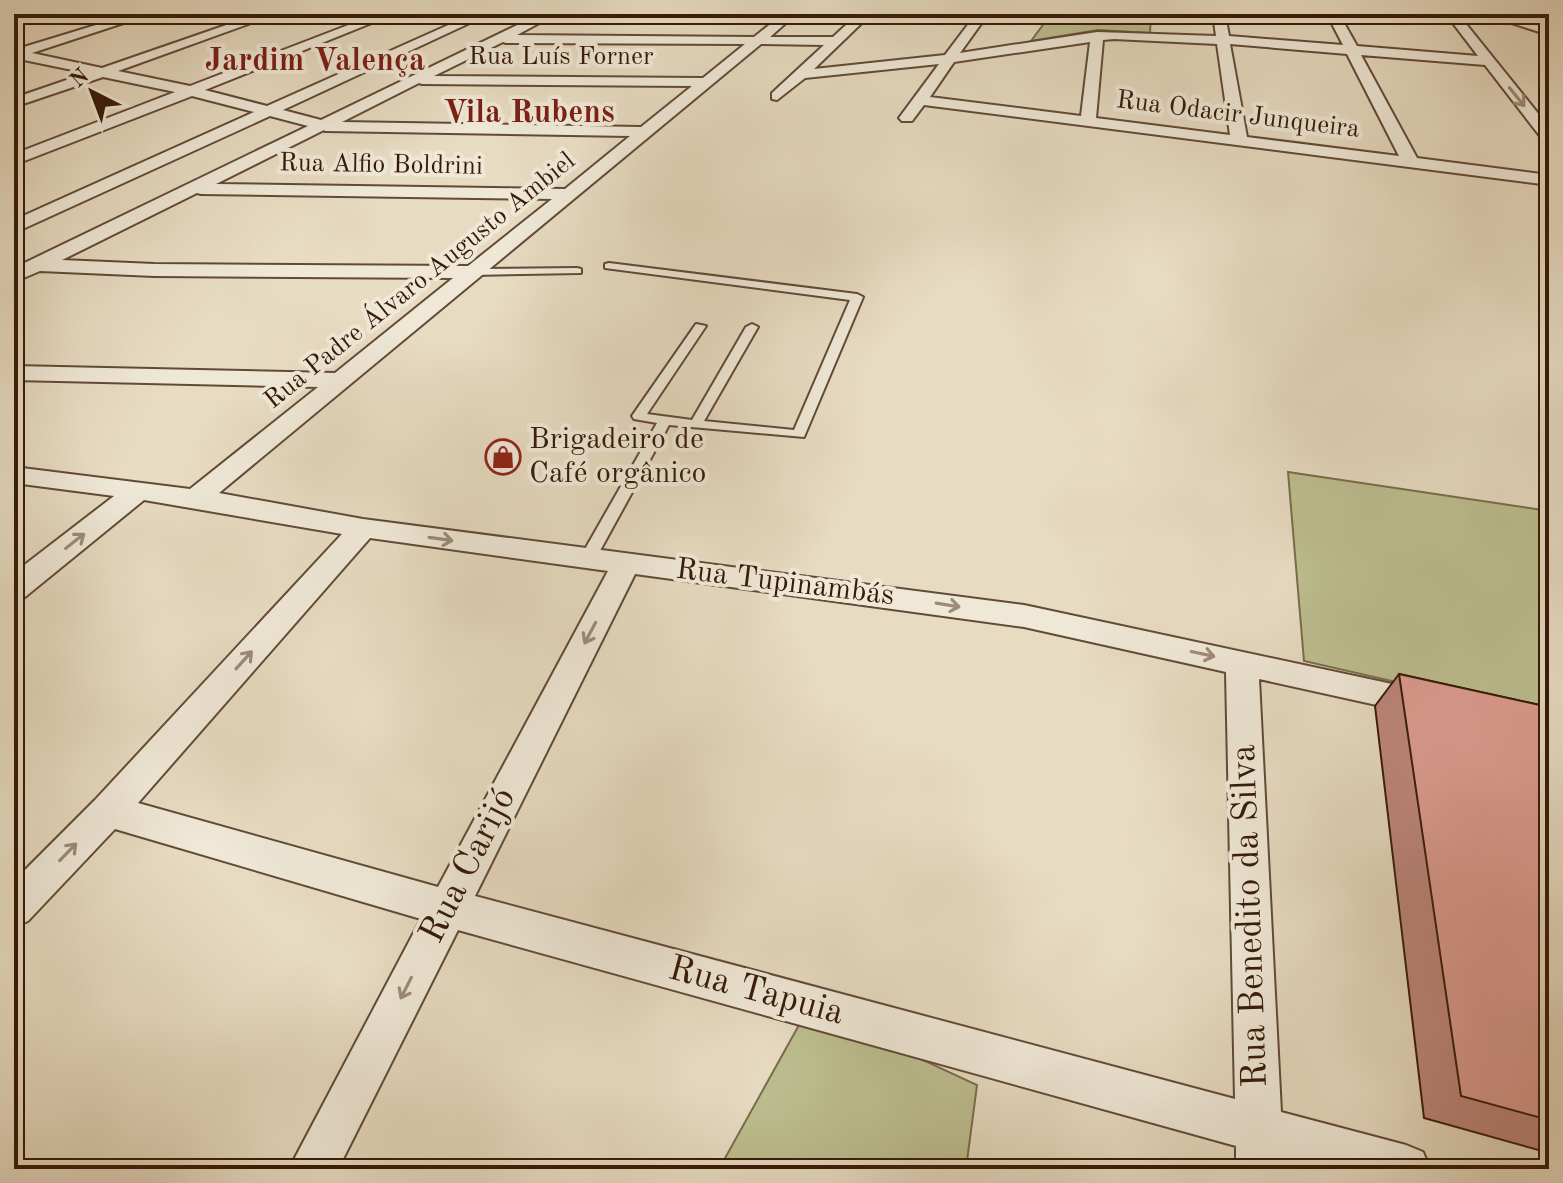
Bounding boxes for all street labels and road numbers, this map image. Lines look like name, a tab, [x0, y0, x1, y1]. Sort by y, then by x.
street label: Rua Luís Forner	[468, 44, 654, 70]
street label: Rua Odacir Junqueira	[1115, 87, 1361, 143]
street label: Rua Padre Álvaro Augusto Ambiel	[257, 145, 580, 414]
street label: Rua Alfio Boldrini	[279, 150, 483, 180]
street label: Rua Tupinambás	[674, 555, 896, 611]
street label: Rua Benedito da Silva	[1227, 744, 1275, 1088]
street label: Rua Carijó	[415, 783, 523, 949]
street label: Rua Tapuia	[664, 951, 848, 1033]

